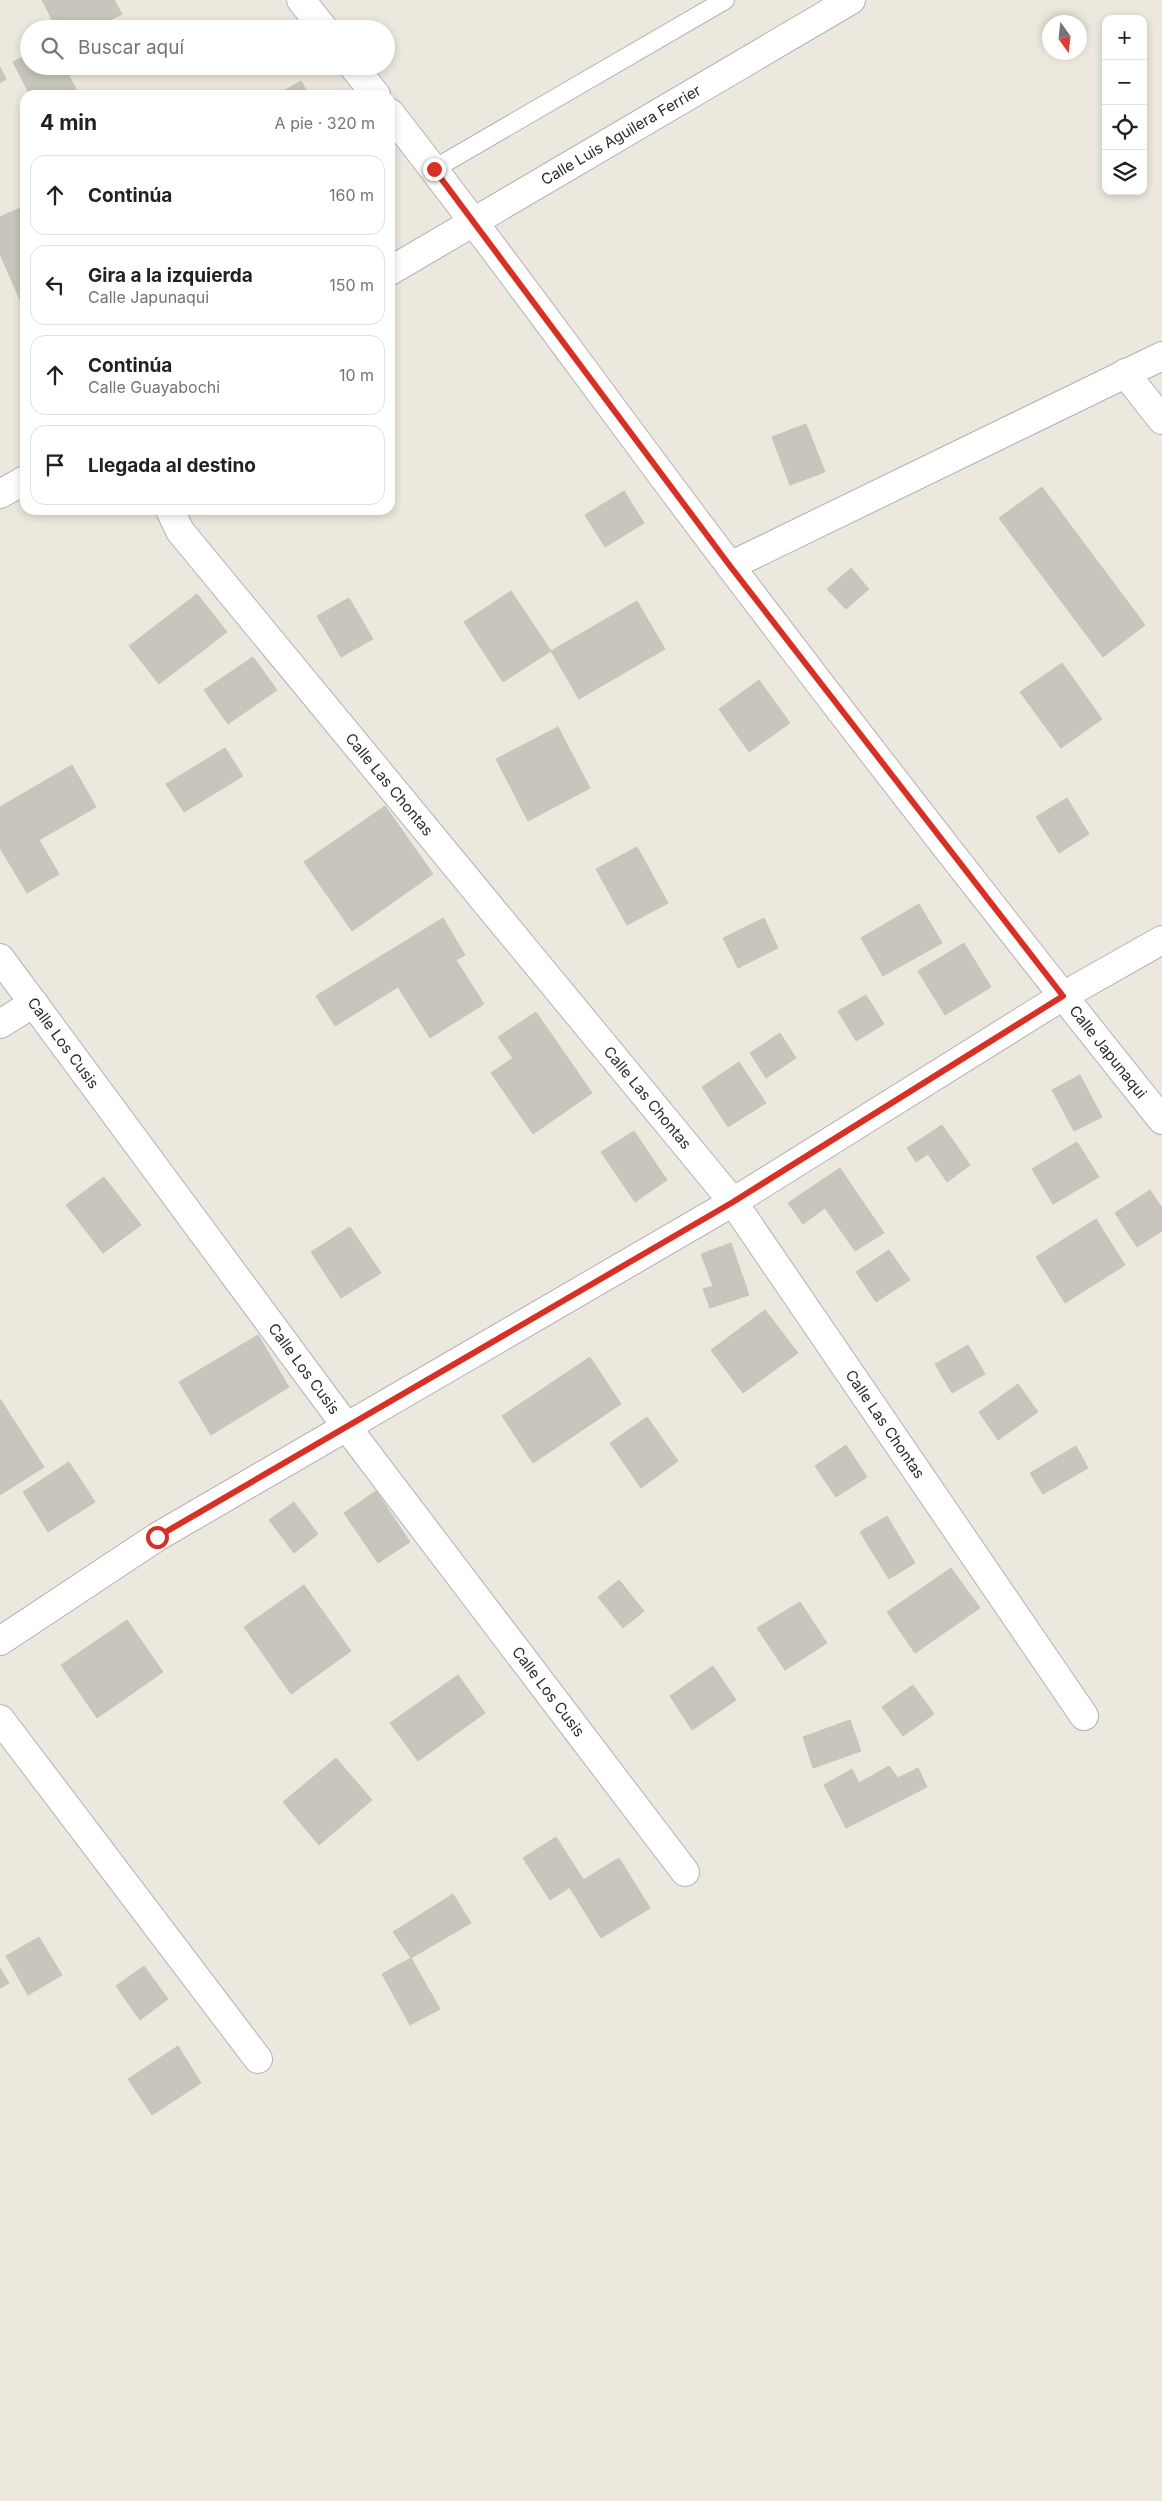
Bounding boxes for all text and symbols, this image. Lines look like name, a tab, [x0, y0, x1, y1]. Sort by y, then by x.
north arrow	[1042, 15, 1087, 60]
map controls	[1102, 15, 1147, 195]
button: +	[1102, 15, 1147, 60]
search box	[20, 20, 395, 75]
icon: search	[38, 34, 66, 62]
text: Buscar aquí	[78, 36, 184, 59]
button: −	[1102, 60, 1147, 105]
street label: Calle Luis Aguilera Ferrier	[537, 80, 705, 189]
button: locate	[1102, 105, 1147, 150]
text: 4 min	[40, 110, 97, 135]
text: A pie · 320 m	[275, 113, 375, 133]
button: layers	[1102, 150, 1147, 195]
route end	[423, 158, 446, 181]
icon: ahead	[41, 181, 69, 209]
text: Continúa	[88, 184, 172, 207]
text: 160 m	[329, 185, 374, 205]
text: Gira a la izquierda	[88, 264, 253, 287]
icon: left	[41, 271, 69, 299]
text: 150 m	[329, 275, 374, 295]
text: Calle Japunaqui	[88, 287, 209, 307]
text: Continúa	[88, 354, 172, 377]
icon: ahead	[41, 361, 69, 389]
text: 10 m	[339, 365, 374, 385]
text: Calle Guayabochi	[88, 377, 220, 397]
icon: arrive	[41, 451, 69, 479]
text: Llegada al destino	[88, 454, 256, 477]
street label: Calle Las Chontas	[341, 729, 437, 840]
street label: Calle Los Cusis	[23, 994, 103, 1092]
street label: Calle Japunaqui	[1065, 1001, 1151, 1102]
street label: Calle Las Chontas	[600, 1042, 696, 1153]
street label: Calle Los Cusis	[264, 1319, 344, 1418]
street label: Calle Las Chontas	[841, 1366, 929, 1482]
route start	[146, 1526, 169, 1549]
street label: Calle Los Cusis	[508, 1643, 589, 1741]

